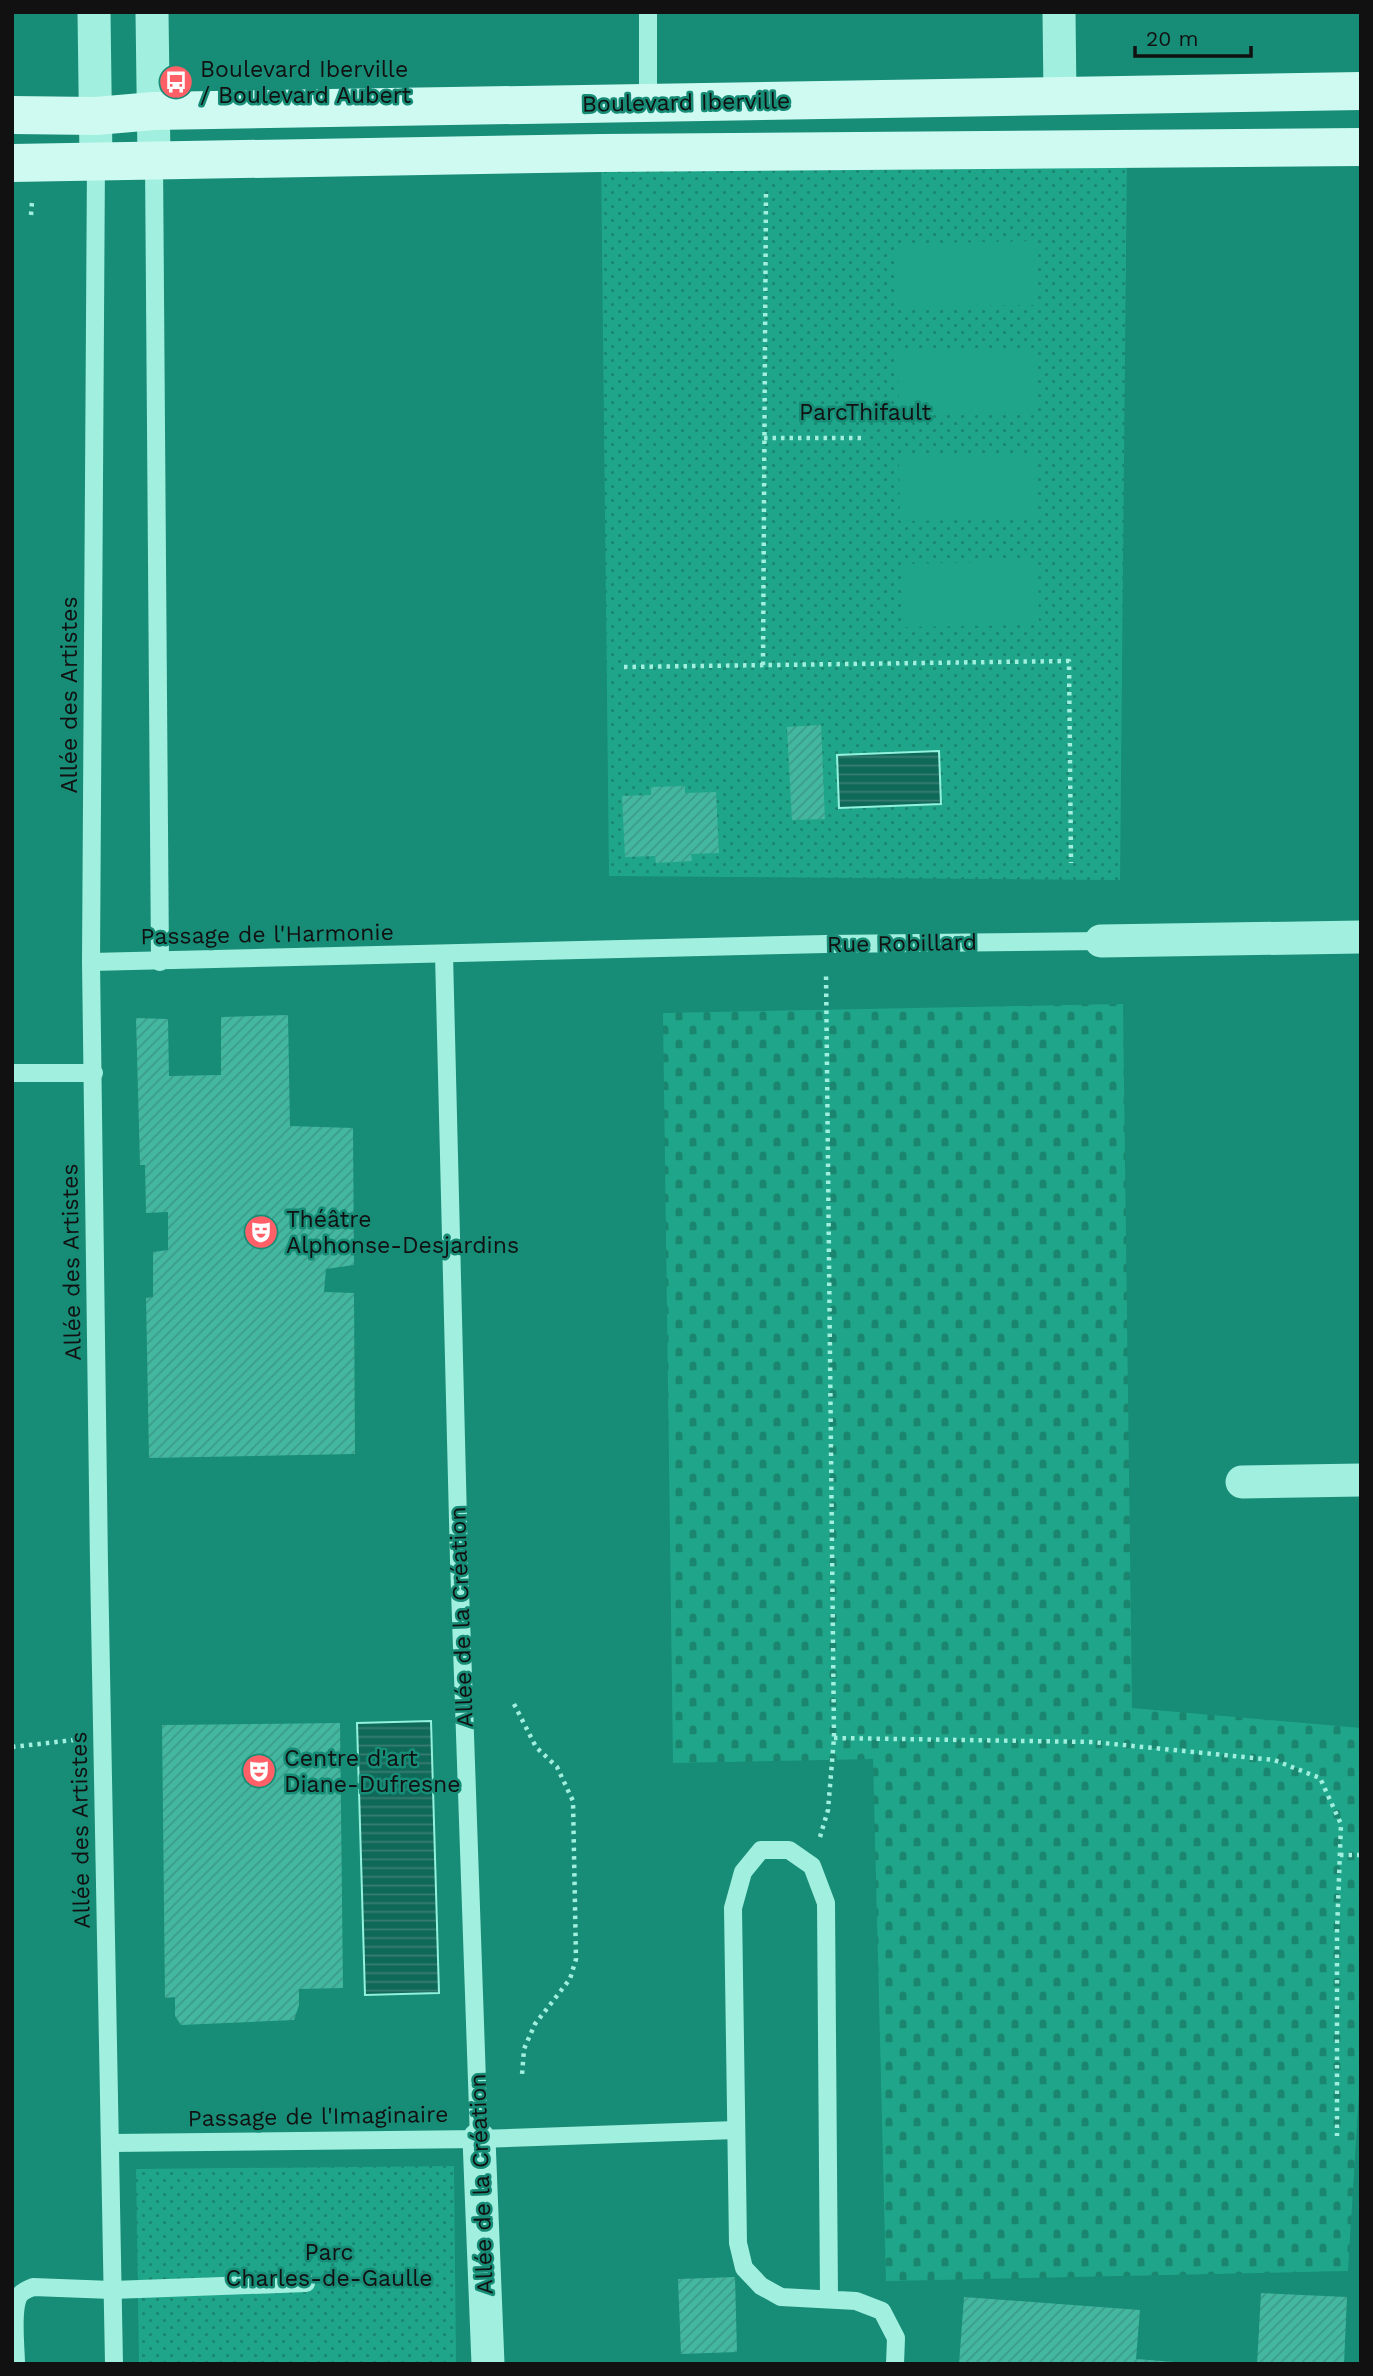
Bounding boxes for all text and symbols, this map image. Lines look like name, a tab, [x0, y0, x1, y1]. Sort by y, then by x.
scale bar	[1135, 14, 1250, 58]
text: 20 m	[1146, 26, 1198, 51]
place label: Boulevard Iberville / Boulevard Aubert	[200, 56, 411, 109]
bus stop icon: Boulevard Iberville / Boulevard Aubert	[157, 63, 195, 101]
street label: Boulevard Iberville	[582, 87, 790, 118]
park label: ParcThifault	[799, 399, 931, 426]
street label: Allée des Artistes	[56, 596, 83, 794]
street label: Passage de l'Harmonie	[140, 919, 394, 950]
street label: Rue Robillard	[827, 929, 977, 958]
street label: Allée des Artistes	[56, 1163, 87, 1361]
place label: Théâtre Alphonse-Desjardins	[286, 1206, 519, 1259]
theatre icon: Théâtre Alphonse-Desjardins	[242, 1213, 280, 1251]
street label: Allée de la Création	[444, 1506, 479, 1728]
street label: Allée des Artistes	[65, 1731, 96, 1929]
place label: Centre d'art Diane-Dufresne	[284, 1745, 461, 1798]
theatre icon: Centre d'art Diane-Dufresne	[240, 1752, 278, 1790]
street label: Allée de la Création	[464, 2073, 499, 2295]
street label: Passage de l'Imaginaire	[187, 2101, 449, 2132]
park label: Parc Charles-de-Gaulle	[225, 2239, 433, 2292]

